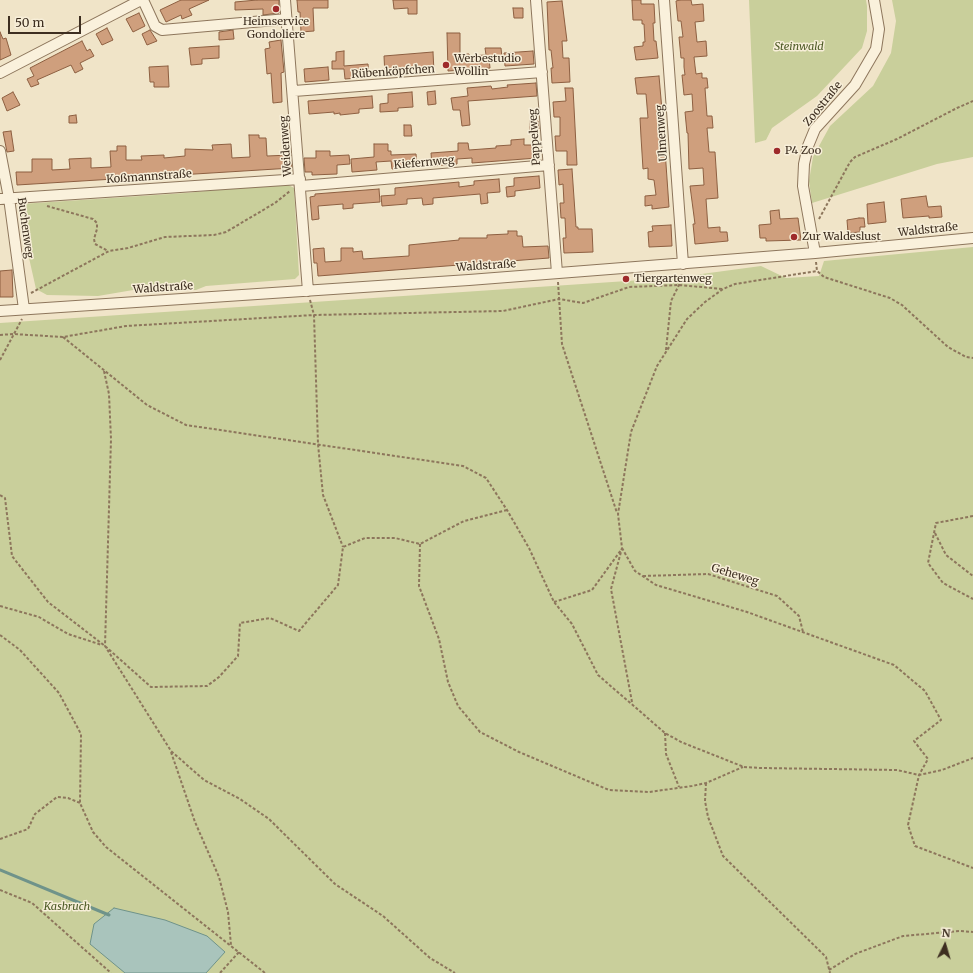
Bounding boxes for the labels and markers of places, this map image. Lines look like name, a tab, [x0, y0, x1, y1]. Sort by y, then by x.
marker: Heimservice Gondoliere	[271, 4, 281, 14]
place label: Heimservice Gondoliere	[243, 15, 309, 41]
place label: Werbestudio Wollin	[454, 52, 521, 78]
marker: Werbestudio Wollin	[441, 60, 451, 70]
place label: P4 Zoo	[785, 144, 821, 158]
marker: P4 Zoo	[772, 146, 782, 156]
place label: Zur Waldeslust	[802, 230, 881, 244]
marker: Zur Waldeslust	[789, 232, 799, 242]
place label: Tiergartenweg	[634, 272, 712, 286]
marker: Tiergartenweg	[621, 274, 631, 284]

